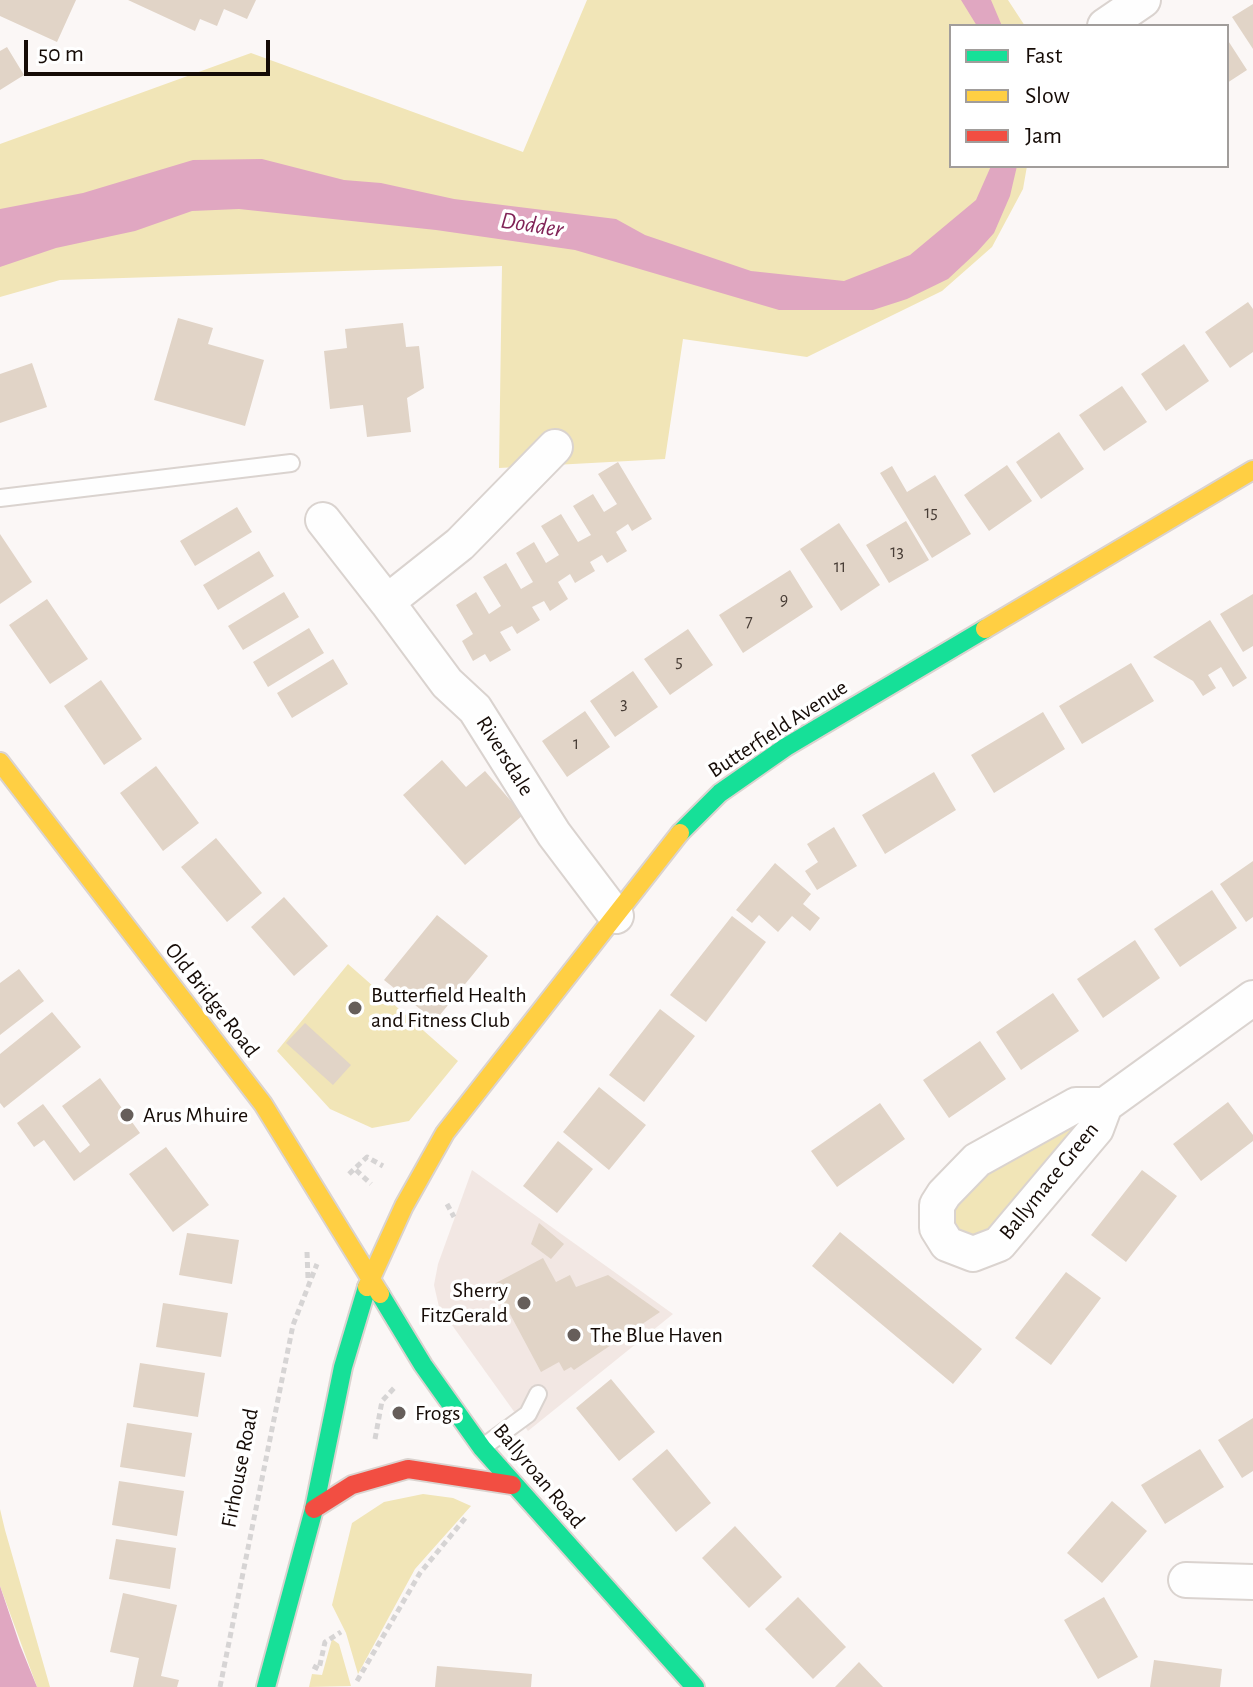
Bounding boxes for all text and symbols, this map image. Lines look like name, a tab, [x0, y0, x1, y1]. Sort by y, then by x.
scale bar	[28, 24, 274, 74]
legend	[949, 24, 1229, 168]
text: 50 m	[38, 42, 84, 66]
text: Fast	[1025, 44, 1062, 68]
text: Slow	[1025, 84, 1070, 108]
text: Jam	[1025, 124, 1062, 148]
water label: Dodder	[499, 206, 565, 244]
house number: 15	[924, 502, 938, 524]
house number: 13	[890, 541, 904, 563]
house number: 11	[834, 556, 846, 578]
house number: 9	[780, 589, 788, 611]
house number: 7	[745, 611, 753, 633]
house number: 5	[675, 651, 683, 673]
street label: Butterfield Avenue	[703, 674, 853, 784]
house number: 3	[620, 693, 628, 715]
street label: Riversdale	[470, 711, 540, 801]
house number: 1	[573, 733, 579, 755]
street label: Old Bridge Road	[159, 937, 265, 1063]
place label: Butterfield Health and Fitness Club	[371, 982, 527, 1034]
marker: Butterfield Health and Fitness Club	[346, 999, 364, 1017]
place label: Arus Mhuire	[143, 1102, 248, 1128]
marker: Arus Mhuire	[118, 1106, 136, 1124]
street label: Ballymace Green	[994, 1117, 1104, 1245]
place label: Sherry FitzGerald	[420, 1277, 508, 1328]
marker: Sherry FitzGerald	[515, 1294, 533, 1312]
place label: The Blue Haven	[590, 1322, 723, 1348]
marker: The Blue Haven	[565, 1326, 583, 1344]
place label: Frogs	[415, 1400, 460, 1426]
marker: Frogs	[390, 1404, 408, 1422]
street label: Firhouse Road	[215, 1406, 265, 1530]
street label: Ballyroan Road	[487, 1418, 591, 1534]

